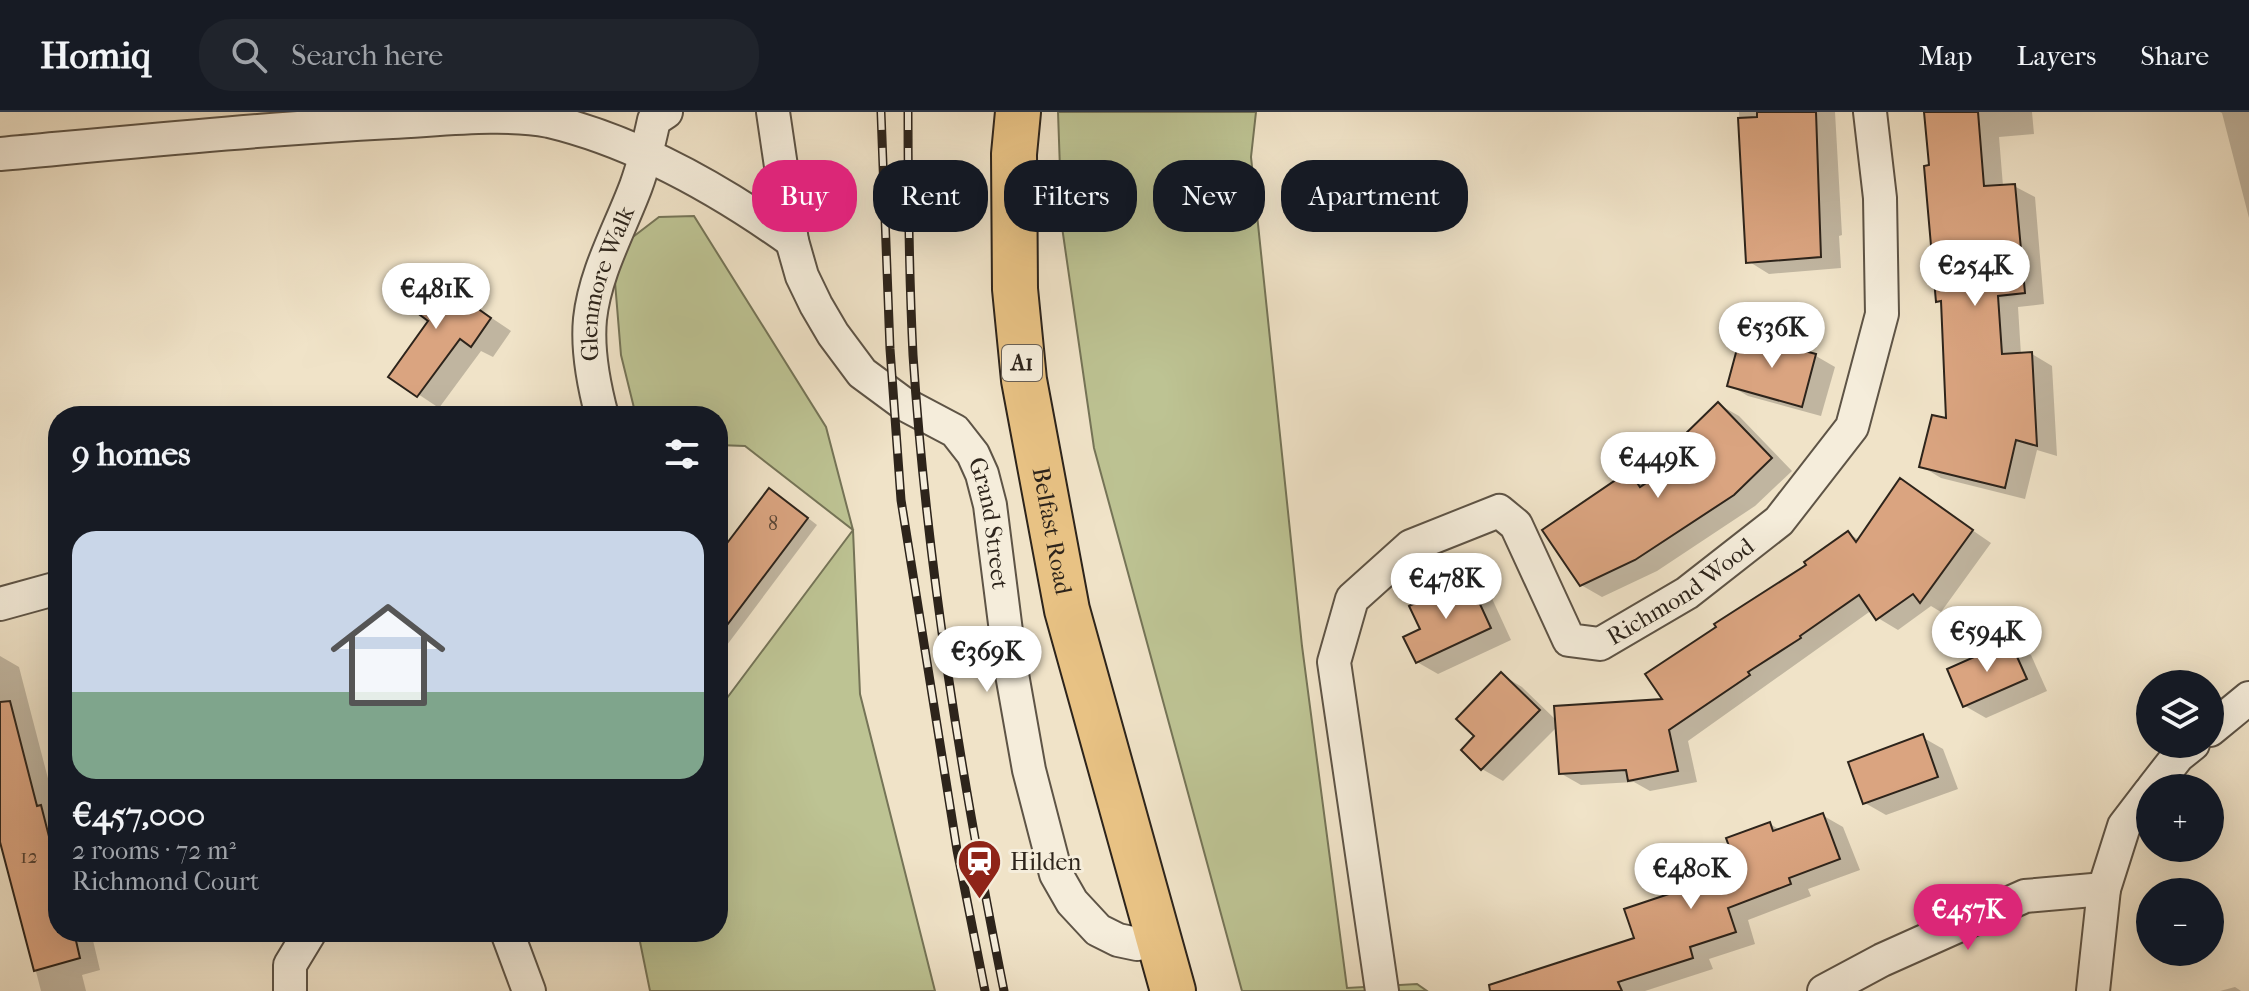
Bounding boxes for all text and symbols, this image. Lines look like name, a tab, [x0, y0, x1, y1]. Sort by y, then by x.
search box	[199, 19, 759, 91]
text: Homiq	[40, 33, 151, 78]
icon: search	[227, 33, 271, 77]
text: Search here	[291, 38, 443, 73]
text: Map	[1919, 39, 1972, 72]
text: Layers	[2016, 39, 2096, 72]
text: Share	[2140, 39, 2209, 72]
chip: Buy	[752, 160, 857, 232]
chip: Rent	[873, 160, 988, 232]
chip: Filters	[1004, 160, 1137, 232]
chip: New	[1153, 160, 1265, 232]
chip: Apartment	[1281, 160, 1468, 232]
street label: Glenmore Walk	[575, 201, 641, 362]
pin: €254K	[1919, 240, 2031, 308]
text: €254K	[1938, 250, 2012, 281]
pin: €481K	[380, 263, 492, 331]
text: €481K	[400, 273, 472, 304]
pin: €536K	[1716, 302, 1828, 370]
text: €536K	[1737, 312, 1807, 343]
road number: A1	[1002, 345, 1042, 381]
icon: filters	[660, 432, 704, 476]
pin: €449K	[1602, 432, 1714, 500]
text: 9 homes	[72, 434, 191, 474]
text: €449K	[1619, 442, 1697, 473]
street label: Grand Street	[962, 453, 1015, 591]
street label: Belfast Road	[1027, 465, 1078, 598]
house number: 8	[768, 512, 778, 535]
street label: Richmond Wood	[1602, 531, 1760, 651]
pin: €478K	[1390, 553, 1502, 621]
text: €478K	[1409, 563, 1483, 594]
icon: home	[316, 583, 460, 727]
pin: €594K	[1931, 606, 2043, 674]
text: €594K	[1950, 616, 2024, 647]
pin: €369K	[931, 626, 1043, 694]
text: €369K	[951, 636, 1023, 667]
map controls	[2136, 670, 2224, 966]
button: layers	[2136, 670, 2224, 758]
button: +	[2136, 774, 2224, 862]
text: €457,000	[72, 795, 205, 835]
text: 2 rooms · 72 m²	[72, 835, 236, 866]
station icon: Hilden	[955, 838, 1003, 901]
pin: €480K	[1635, 843, 1747, 911]
house number: 12	[20, 845, 38, 868]
place label: Hilden	[1010, 848, 1081, 876]
text: €480K	[1652, 853, 1730, 884]
text: Richmond Court	[72, 866, 259, 897]
button: −	[2136, 878, 2224, 966]
pin: €457K	[1912, 884, 2024, 952]
text: €457K	[1932, 894, 2004, 925]

